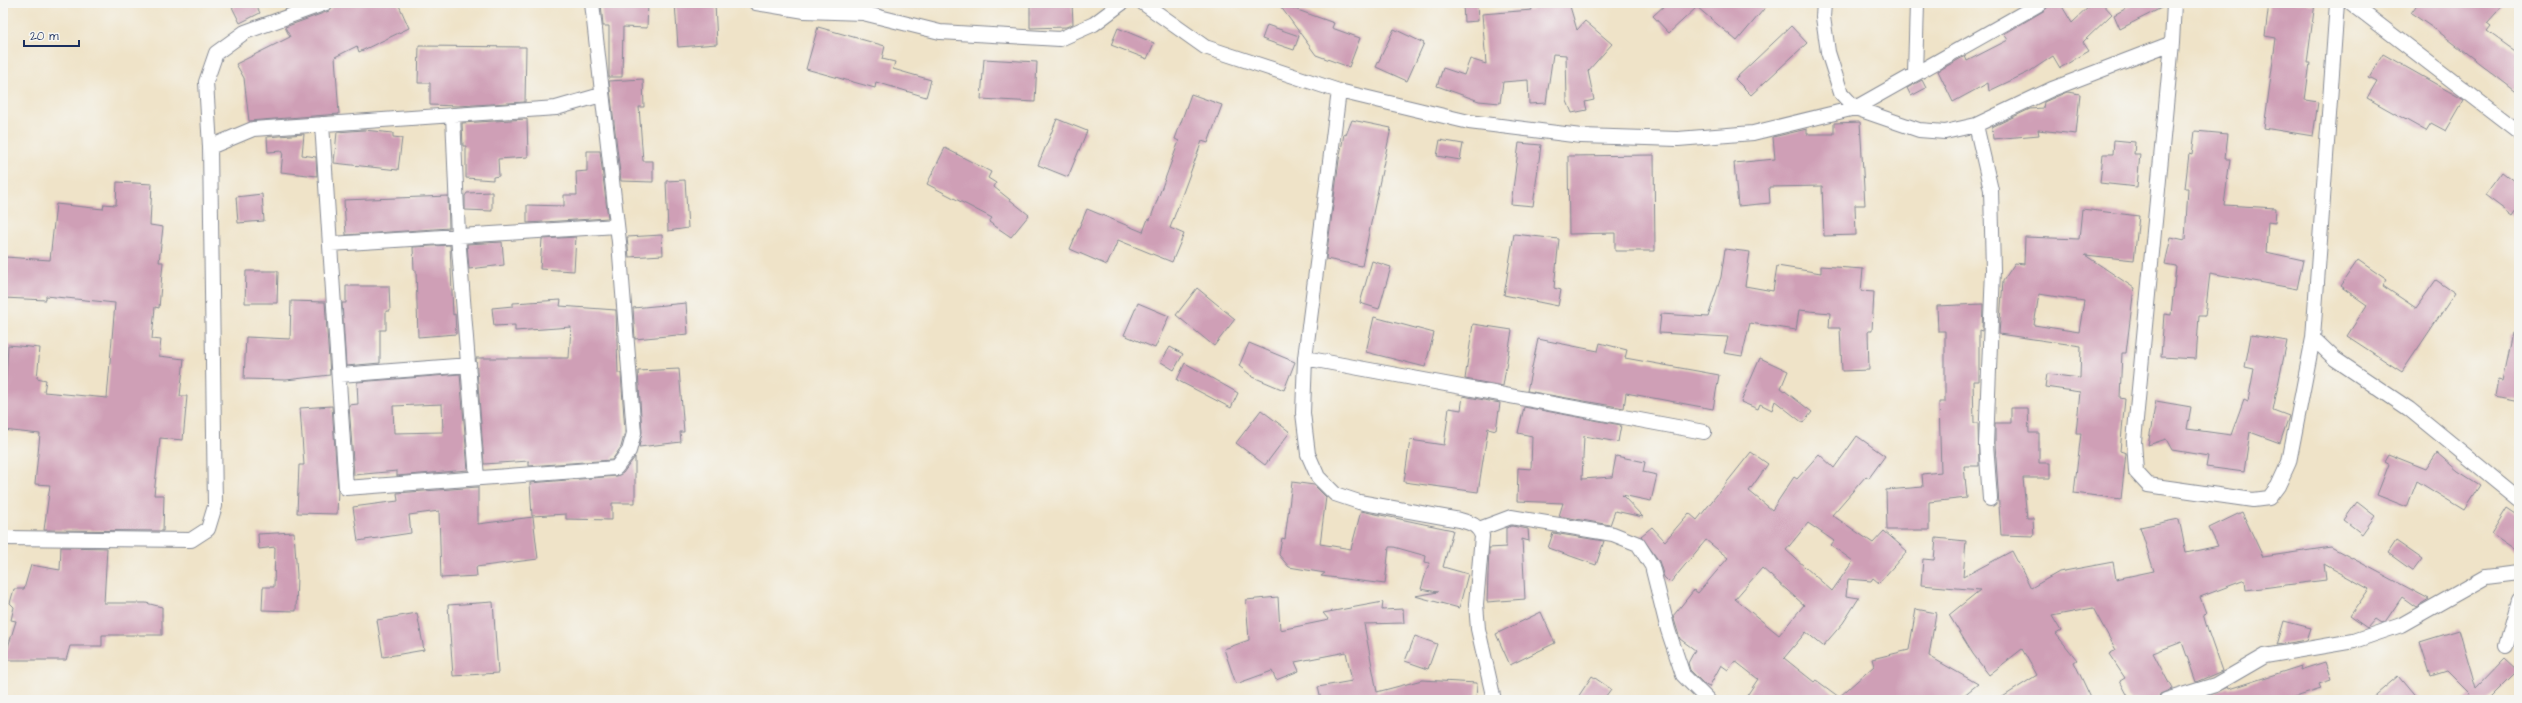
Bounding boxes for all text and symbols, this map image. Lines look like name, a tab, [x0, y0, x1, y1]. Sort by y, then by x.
scale bar	[24, 22, 79, 48]
text: 20 m	[30, 28, 59, 45]

